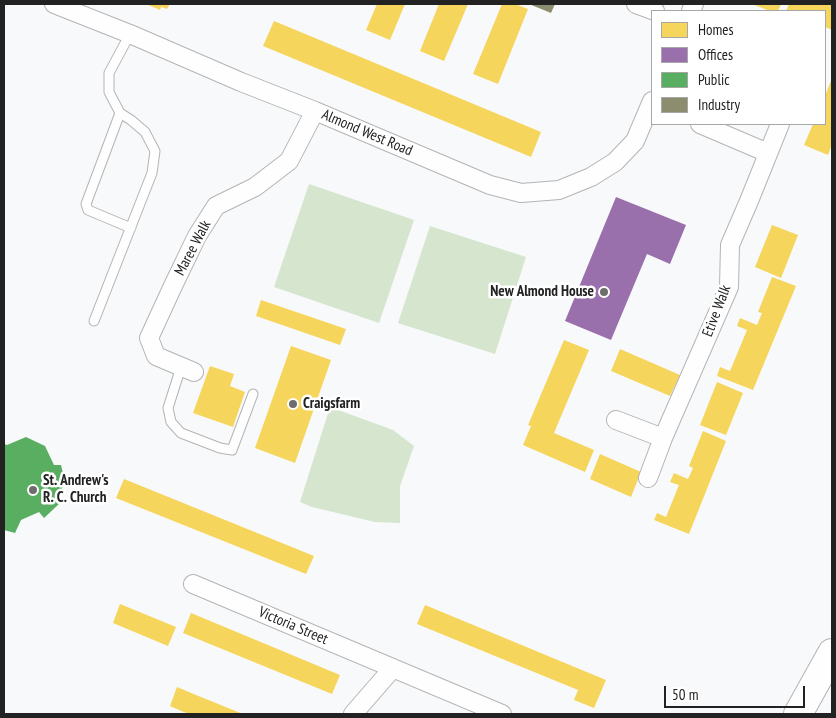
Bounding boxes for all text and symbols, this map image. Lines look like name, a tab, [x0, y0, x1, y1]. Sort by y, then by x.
legend	[651, 10, 826, 125]
text: Homes	[698, 20, 734, 39]
text: Offices	[698, 45, 733, 64]
text: Public	[698, 70, 729, 89]
text: Industry	[698, 95, 740, 114]
street label: Almond West Road	[319, 106, 415, 160]
street label: Maree Walk	[171, 217, 215, 279]
place label: New Almond House	[490, 283, 594, 301]
street label: Etive Walk	[699, 283, 735, 339]
marker: New Almond House	[598, 286, 610, 298]
place label: Craigsfarm	[303, 395, 360, 413]
marker: Craigsfarm	[287, 398, 299, 410]
place label: St. Andrew's R. C. Church	[43, 472, 108, 507]
marker: St. Andrew's R. C. Church	[27, 484, 39, 496]
street label: Victoria Street	[256, 603, 330, 649]
scale bar	[666, 676, 807, 708]
text: 50 m	[672, 685, 698, 704]

